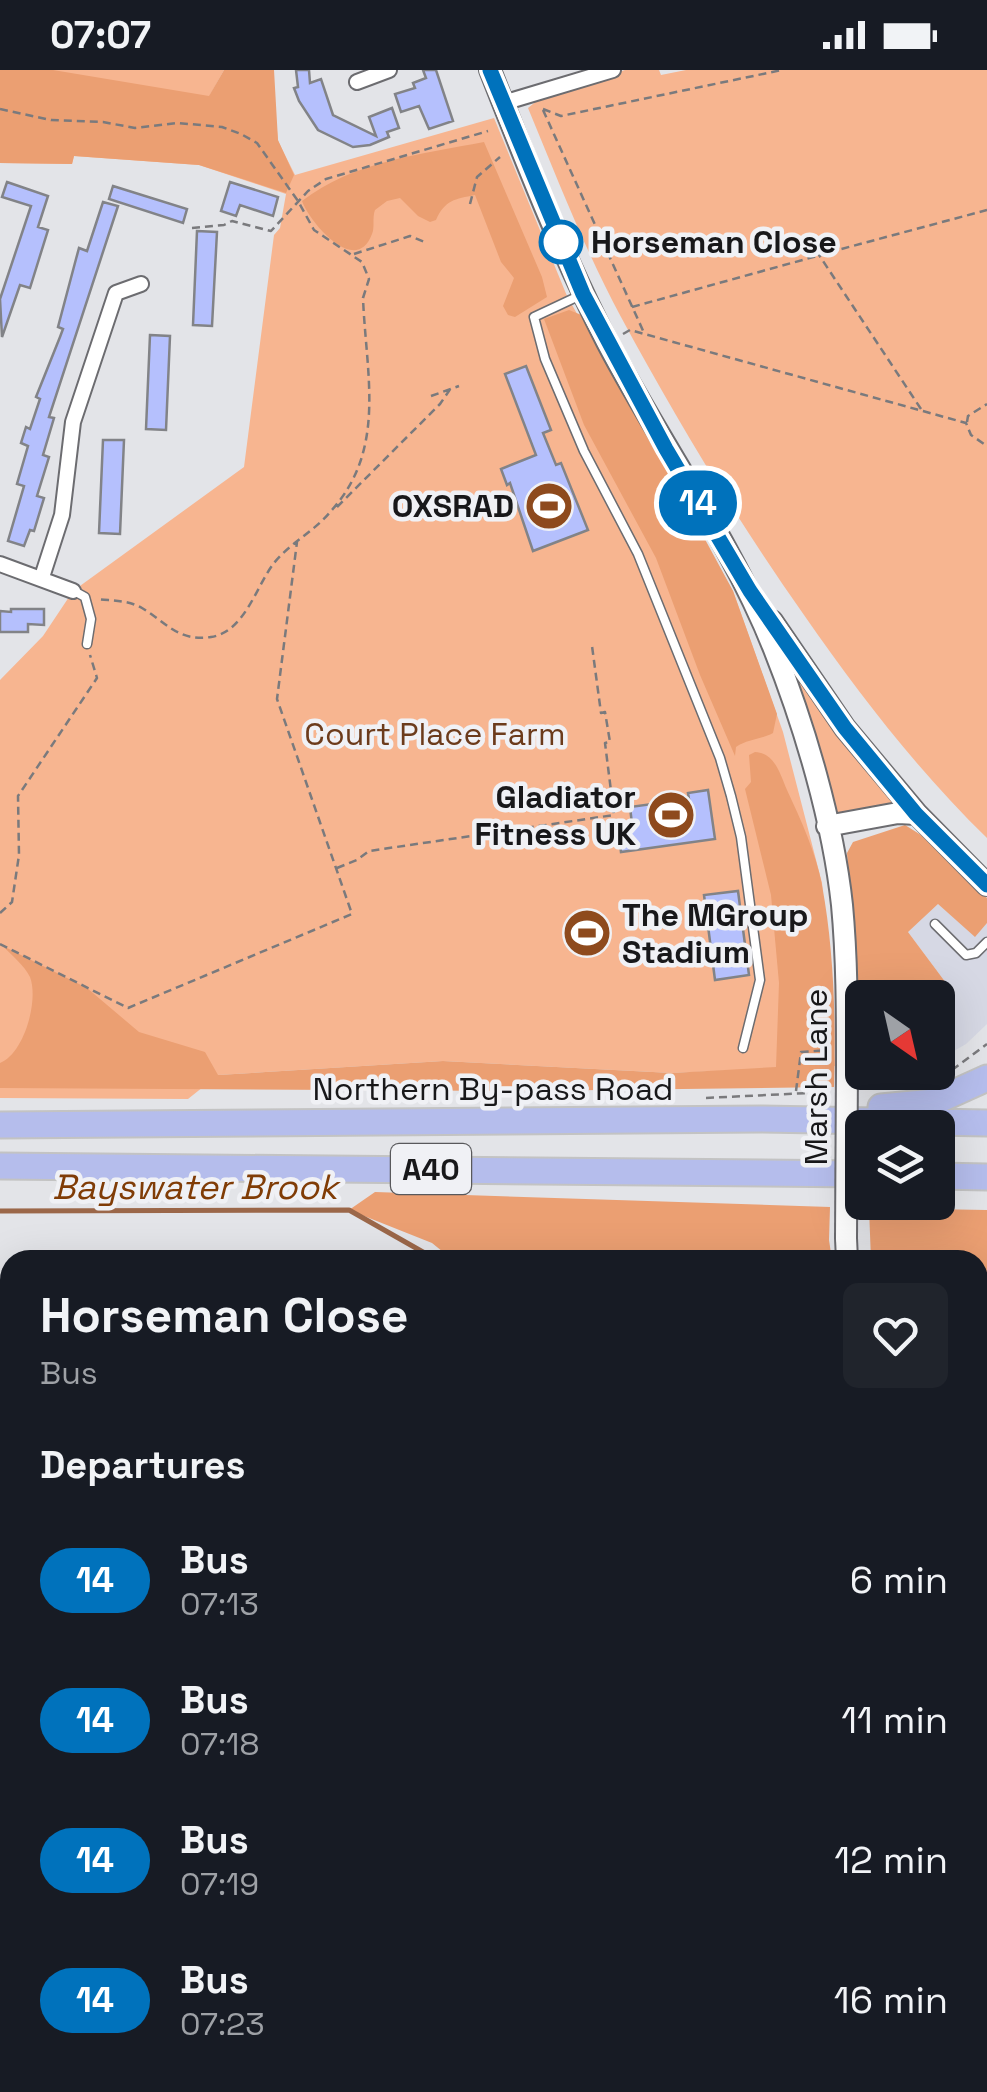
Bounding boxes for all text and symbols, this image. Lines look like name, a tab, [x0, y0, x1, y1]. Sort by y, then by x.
text: 07:07	[50, 11, 151, 59]
marker: Horseman Close	[540, 221, 582, 263]
place label: Horseman Close	[591, 222, 837, 262]
line badge: 14	[653, 470, 743, 536]
sports icon: OXSRAD	[523, 480, 575, 532]
text: 14	[679, 481, 717, 525]
place label: OXSRAD	[392, 486, 514, 526]
park label: Court Place Farm	[304, 714, 566, 754]
place label: Gladiator Fitness UK	[474, 777, 636, 854]
sports icon: Gladiator Fitness UK	[645, 789, 697, 841]
place label: The MGroup Stadium	[622, 895, 808, 972]
sports icon: The MGroup Stadium	[561, 907, 613, 959]
north arrow	[845, 980, 955, 1090]
map controls	[845, 980, 955, 1220]
street label: Marsh Lane	[796, 989, 836, 1165]
street label: Northern By-pass Road	[313, 1069, 673, 1109]
button: layers	[845, 1110, 955, 1220]
road number: A40	[391, 1144, 471, 1194]
water label: Bayswater Brook	[52, 1165, 342, 1209]
button: heart	[843, 1283, 948, 1388]
text: Horseman Close	[40, 1285, 409, 1346]
text: Bus	[40, 1353, 98, 1393]
text: Departures	[40, 1441, 245, 1489]
text: Bus	[180, 1536, 249, 1584]
text: 6 min	[850, 1556, 948, 1604]
text: 14	[76, 1558, 114, 1602]
text: 07:13	[180, 1584, 259, 1624]
text: Bus	[180, 1676, 249, 1724]
text: 11 min	[841, 1696, 948, 1744]
text: 14	[76, 1698, 114, 1742]
text: 07:18	[180, 1724, 259, 1764]
text: Bus	[180, 1816, 249, 1864]
text: 12 min	[834, 1836, 948, 1884]
text: 14	[76, 1838, 114, 1882]
text: 07:19	[180, 1864, 259, 1904]
text: Bus	[180, 1956, 249, 2004]
text: 16 min	[834, 1976, 948, 2024]
text: 14	[76, 1978, 114, 2022]
text: 07:23	[180, 2004, 265, 2044]

